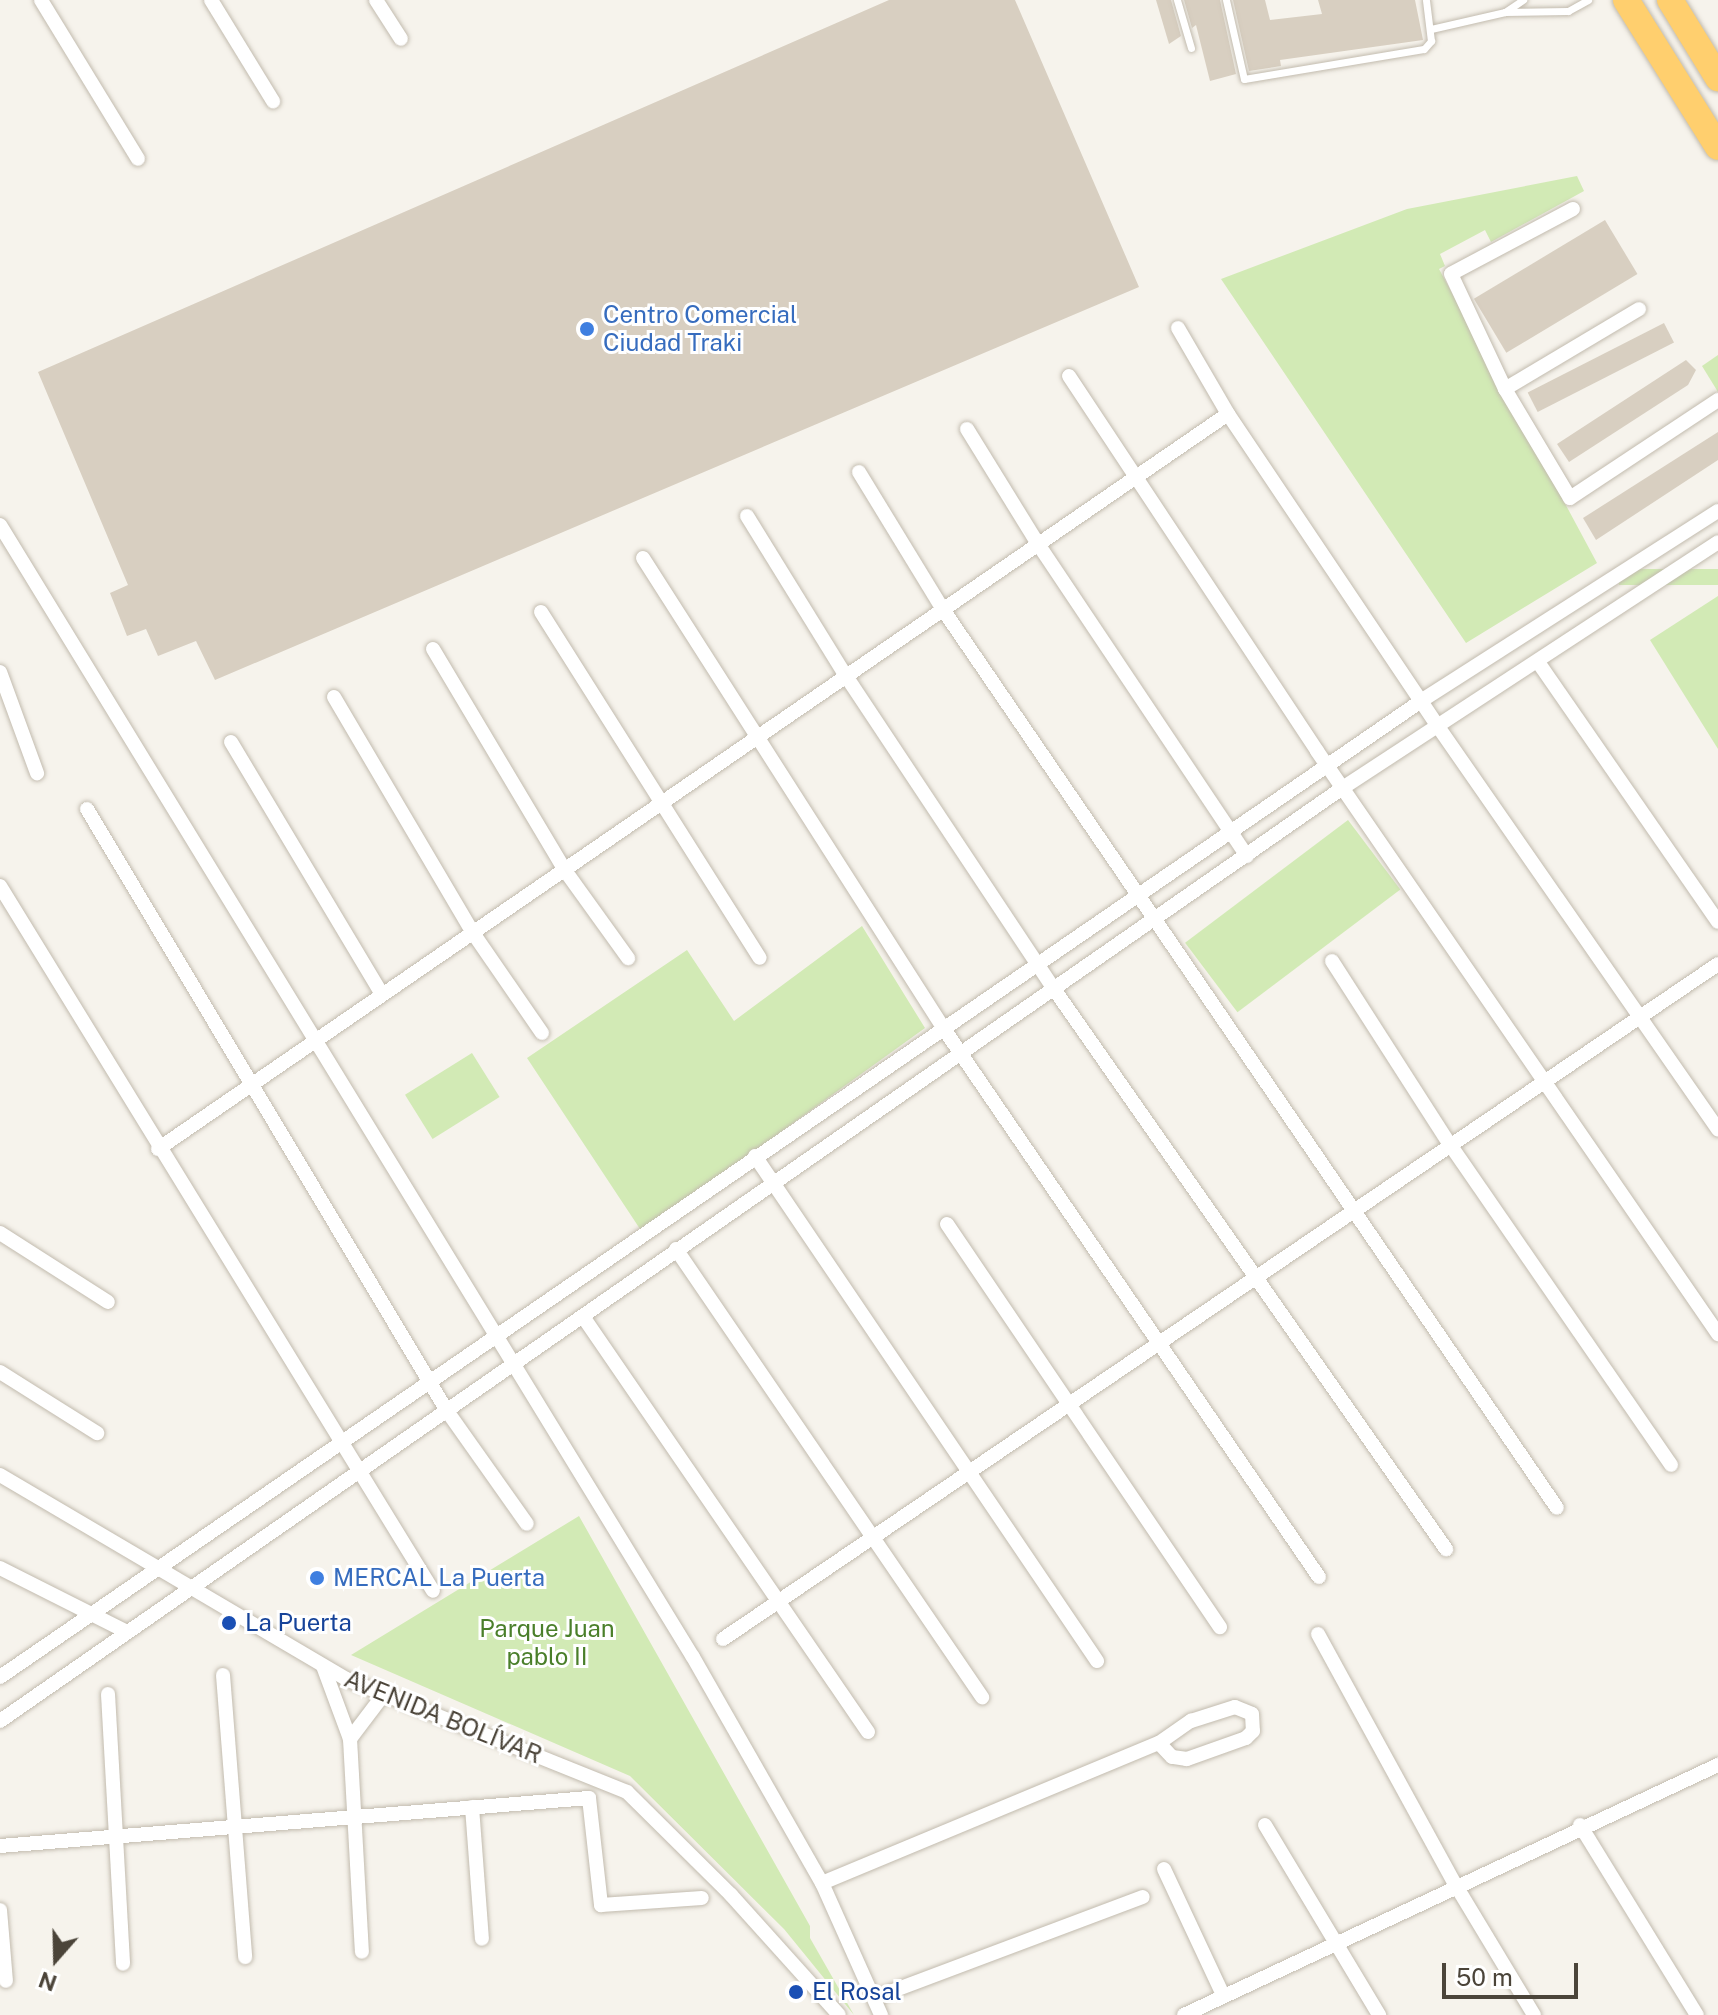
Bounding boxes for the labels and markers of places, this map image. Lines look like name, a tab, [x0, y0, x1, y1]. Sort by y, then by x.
place label: Centro Comercial Ciudad Traki	[603, 301, 797, 357]
marker: Centro Comercial Ciudad Traki	[578, 320, 596, 338]
place label: MERCAL La Puerta	[333, 1564, 545, 1592]
marker: MERCAL La Puerta	[308, 1569, 326, 1587]
place label: La Puerta	[245, 1609, 352, 1637]
marker: La Puerta	[220, 1614, 238, 1632]
place label: El Rosal	[812, 1978, 902, 2006]
marker: El Rosal	[787, 1983, 805, 2001]

